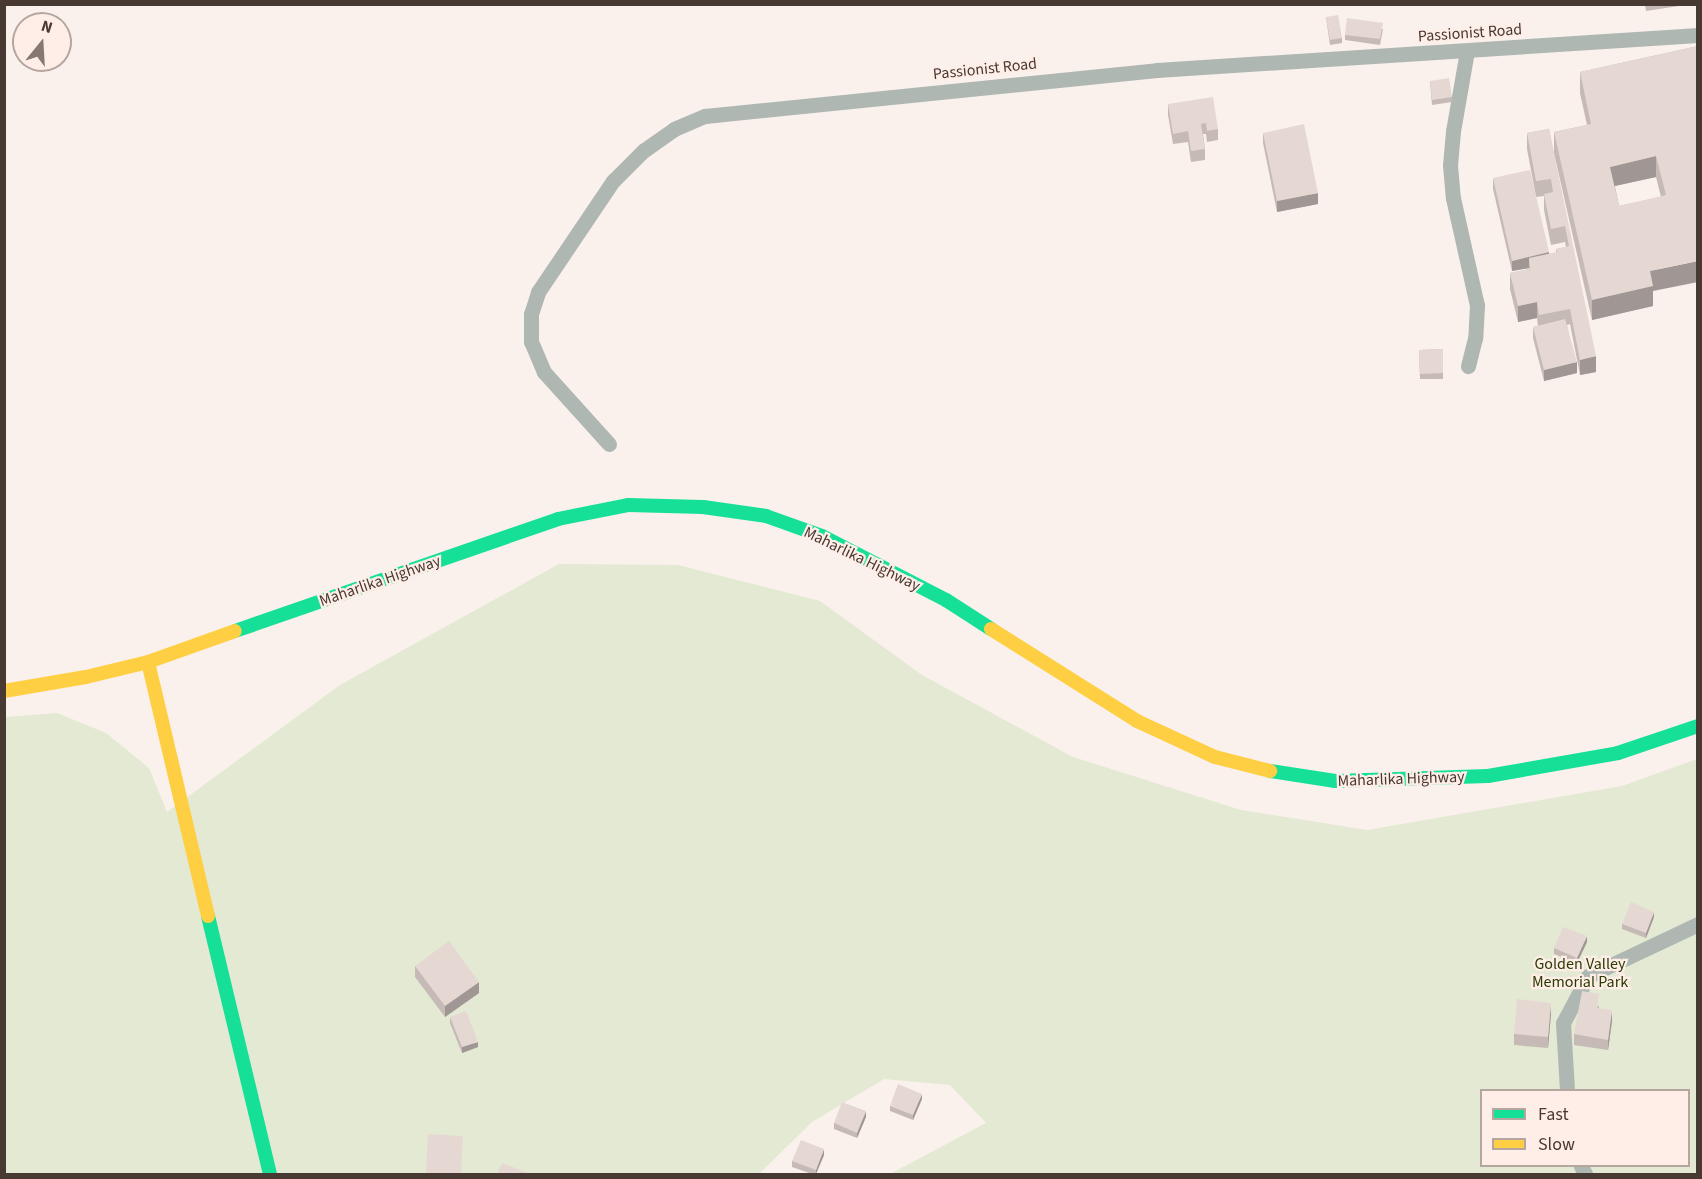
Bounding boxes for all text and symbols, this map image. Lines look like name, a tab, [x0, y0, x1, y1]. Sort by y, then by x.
north arrow	[12, 12, 72, 72]
text: N	[38, 15, 55, 39]
street label: Passionist Road	[1417, 20, 1523, 46]
street label: Passionist Road	[932, 54, 1038, 84]
street label: Maharlika Highway	[801, 523, 923, 595]
street label: Maharlika Highway	[317, 551, 443, 611]
street label: Maharlika Highway	[1337, 767, 1465, 791]
park label: Golden Valley Memorial Park	[1532, 954, 1628, 992]
legend	[1480, 1089, 1690, 1167]
text: Fast	[1538, 1102, 1569, 1127]
text: Slow	[1538, 1132, 1575, 1157]

